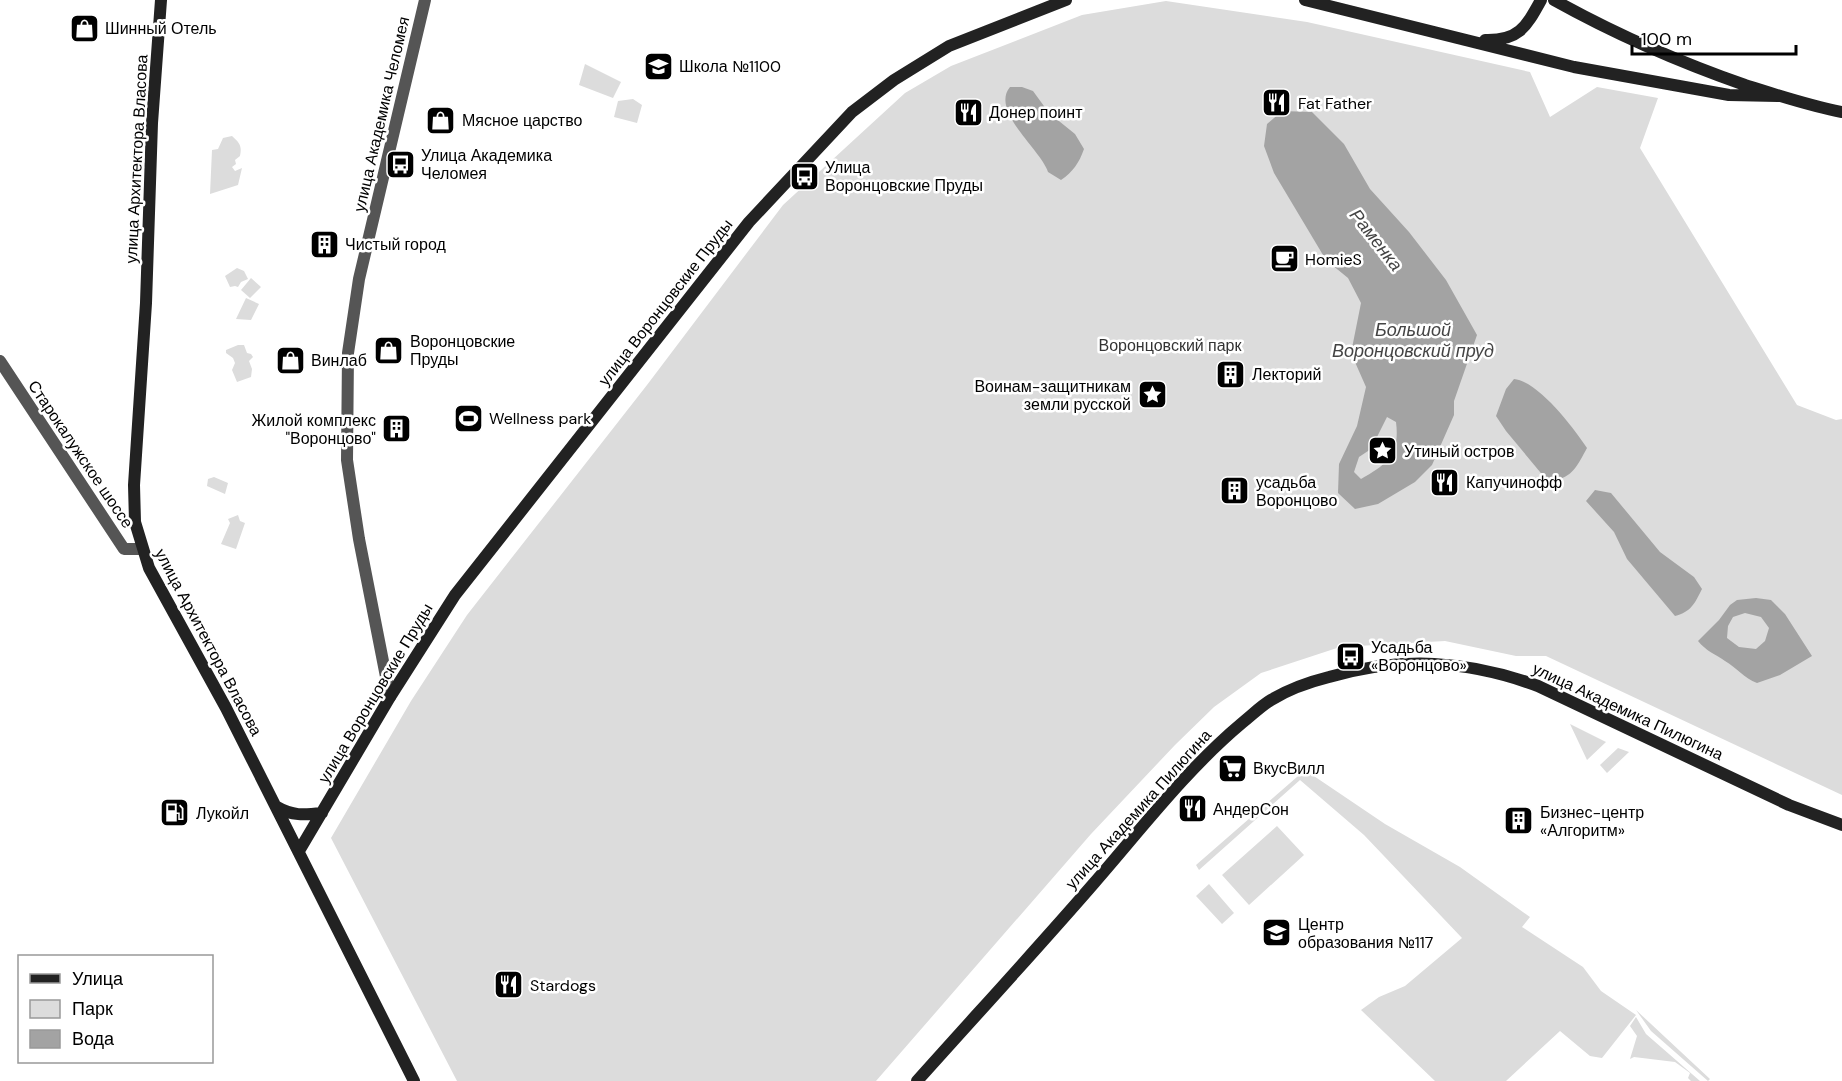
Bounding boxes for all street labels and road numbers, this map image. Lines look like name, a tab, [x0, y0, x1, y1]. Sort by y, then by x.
street label: улица Академика Челомея	[349, 14, 414, 214]
street label: улица Архитектора Власова	[121, 54, 152, 264]
street label: улица Воронцовские Пруды	[594, 215, 737, 390]
street label: Старокалужское шоссе	[23, 376, 138, 532]
street label: улица Архитектора Власова	[150, 545, 267, 740]
street label: улица Воронцовские Пруды	[313, 599, 438, 787]
street label: улица Академика Пилюгина	[1529, 658, 1727, 765]
street label: улица Академика Пилюгина	[1061, 725, 1216, 894]

